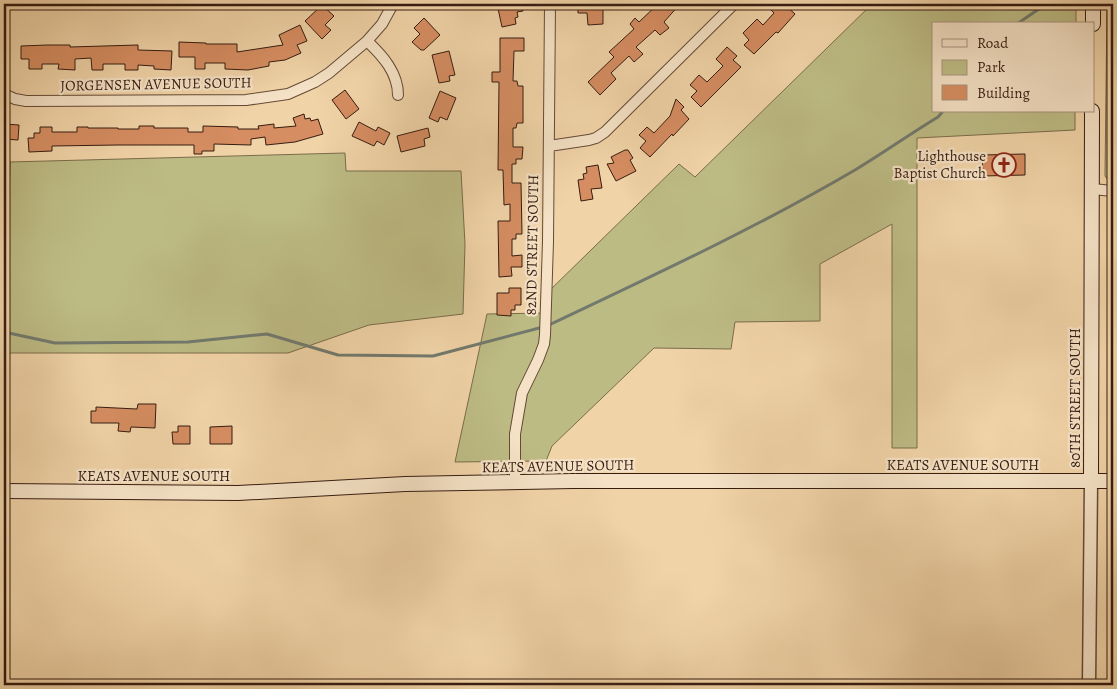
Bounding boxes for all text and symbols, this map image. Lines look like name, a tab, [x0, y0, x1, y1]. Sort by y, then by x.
legend	[932, 22, 1094, 112]
text: Road	[977, 33, 1009, 53]
text: Park	[977, 57, 1006, 77]
street label: JORGENSEN AVENUE SOUTH	[60, 72, 252, 96]
text: Building	[977, 83, 1030, 103]
place label: Lighthouse Baptist Church	[894, 146, 986, 183]
church icon: Lighthouse Baptist Church	[991, 152, 1017, 178]
street label: 82ND STREET SOUTH	[521, 174, 543, 316]
street label: 80TH STREET SOUTH	[1065, 328, 1085, 468]
street label: KEATS AVENUE SOUTH	[481, 455, 635, 477]
street label: KEATS AVENUE SOUTH	[887, 455, 1039, 475]
street label: KEATS AVENUE SOUTH	[78, 466, 230, 486]

